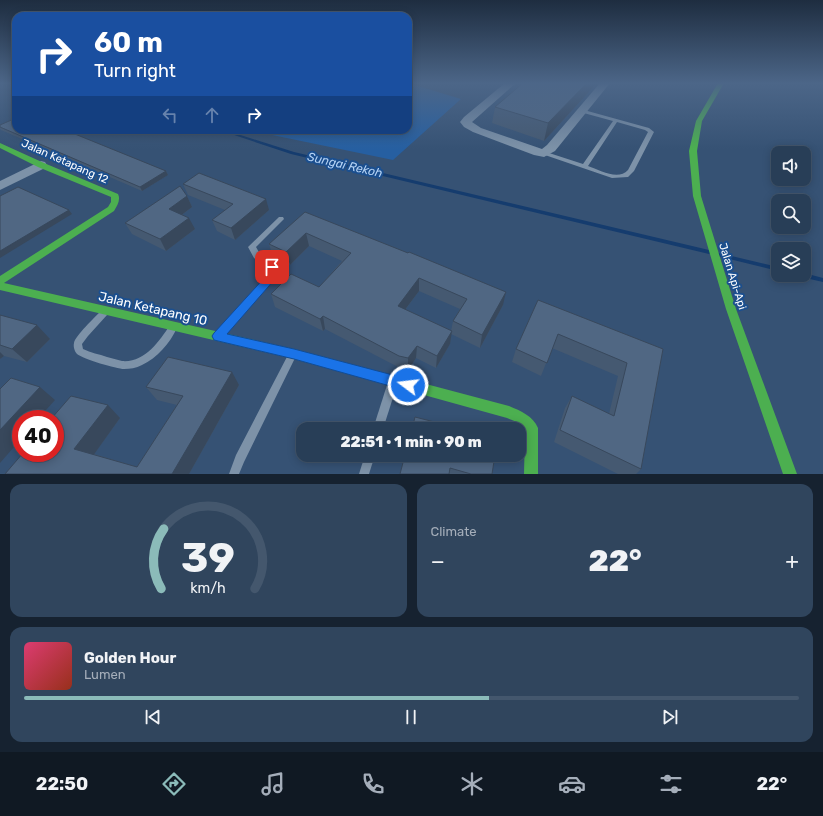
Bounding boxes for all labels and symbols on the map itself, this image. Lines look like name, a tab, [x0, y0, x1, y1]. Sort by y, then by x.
street label: Jalan Ketapang 12	[19, 136, 110, 186]
water label: Sungai Rekoh	[306, 150, 384, 180]
street label: Jalan Api-Api	[716, 241, 749, 311]
pin	[255, 250, 289, 284]
street label: Jalan Ketapang 10	[97, 289, 209, 329]
position arrow	[387, 364, 429, 406]
speed limit sign: 40	[12, 410, 64, 462]

